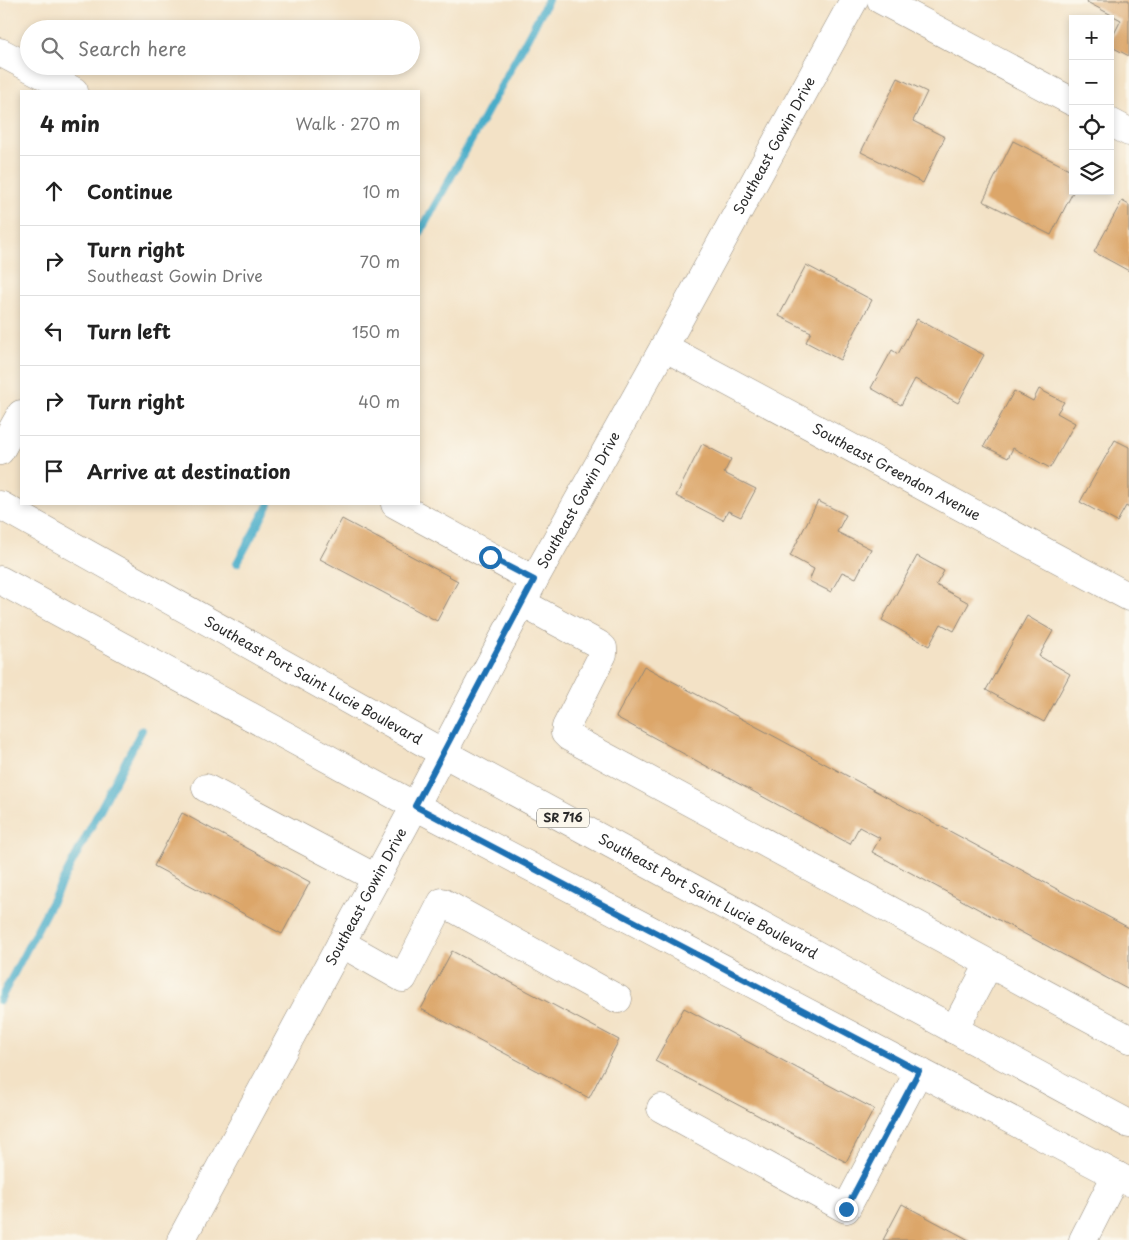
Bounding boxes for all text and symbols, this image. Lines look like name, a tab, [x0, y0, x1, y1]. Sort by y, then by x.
map controls	[1069, 15, 1114, 195]
button: +	[1069, 15, 1114, 60]
search box	[20, 20, 420, 75]
icon: search	[38, 34, 66, 62]
text: Search here	[78, 34, 187, 62]
button: −	[1069, 60, 1114, 105]
street label: Southeast Gowin Drive	[728, 73, 820, 218]
button: locate	[1069, 105, 1114, 150]
text: 4 min	[40, 107, 100, 139]
text: Walk · 270 m	[296, 111, 400, 135]
button: layers	[1069, 150, 1114, 195]
icon: ahead	[40, 177, 68, 205]
text: Continue	[87, 177, 173, 205]
text: 10 m	[363, 179, 400, 203]
text: Turn right	[87, 235, 185, 263]
icon: right	[40, 247, 68, 275]
text: 70 m	[360, 249, 400, 273]
text: Southeast Gowin Drive	[87, 263, 263, 287]
icon: left	[40, 317, 68, 345]
text: Turn left	[87, 317, 171, 345]
text: 150 m	[352, 319, 400, 343]
icon: right	[40, 387, 68, 415]
text: Turn right	[87, 387, 185, 415]
text: 40 m	[358, 389, 400, 413]
street label: Southeast Greendon Avenue	[809, 418, 985, 526]
street label: Southeast Gowin Drive	[531, 428, 625, 572]
icon: arrive	[40, 457, 68, 485]
text: Arrive at destination	[87, 457, 291, 485]
route start	[479, 546, 502, 569]
street label: Southeast Port Saint Lucie Boulevard	[201, 611, 427, 750]
road number: SR 716	[537, 808, 589, 828]
street label: Southeast Gowin Drive	[320, 824, 411, 969]
street label: Southeast Port Saint Lucie Boulevard	[595, 828, 822, 964]
route end	[835, 1198, 858, 1221]

